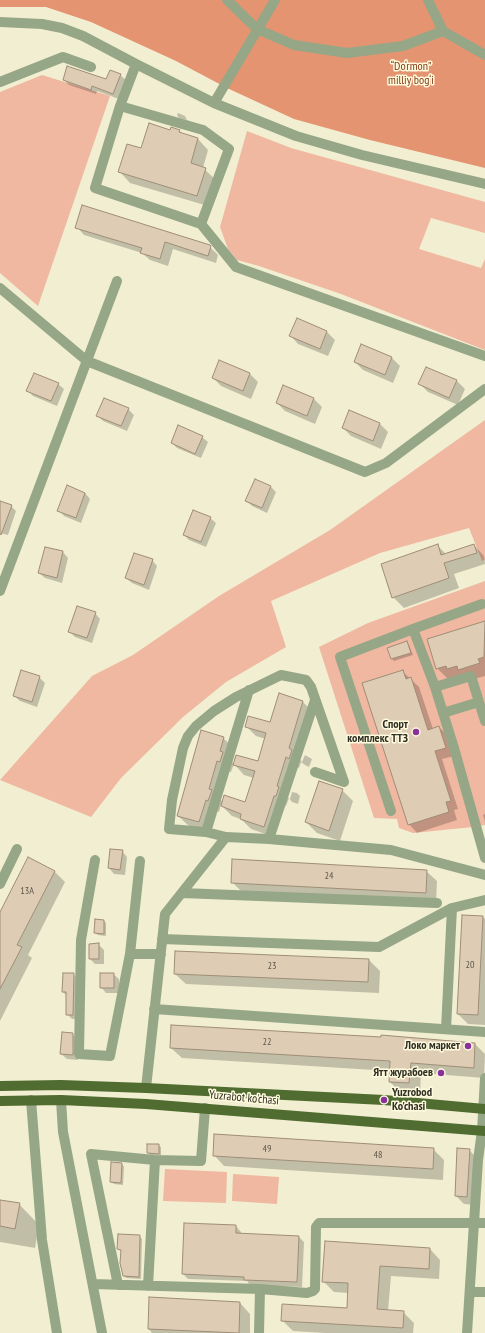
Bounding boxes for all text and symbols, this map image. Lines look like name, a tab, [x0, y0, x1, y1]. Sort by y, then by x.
park label: “Do‘rmon” milliy bog‘i	[388, 60, 434, 88]
place label: Спорт комплекс ТТЗ	[347, 718, 408, 746]
marker: Спорт комплекс ТТЗ	[411, 727, 421, 737]
house number: 24	[325, 870, 333, 882]
house number: 13А	[20, 885, 34, 897]
house number: 20	[466, 959, 474, 971]
house number: 23	[268, 960, 276, 972]
house number: 22	[263, 1036, 271, 1048]
place label: Локо маркет	[405, 1039, 460, 1053]
marker: Локо маркет	[463, 1041, 473, 1051]
place label: Ятт журабоев	[373, 1066, 433, 1080]
marker: Ятт журабоев	[436, 1068, 446, 1078]
place label: Yuzrobod Ko'chasi	[392, 1086, 432, 1114]
street label: Yuzrabot ko'chasi	[209, 1088, 279, 1108]
marker: Yuzrobod Ko'chasi	[379, 1095, 389, 1105]
house number: 49	[263, 1143, 271, 1155]
house number: 48	[374, 1149, 382, 1161]

